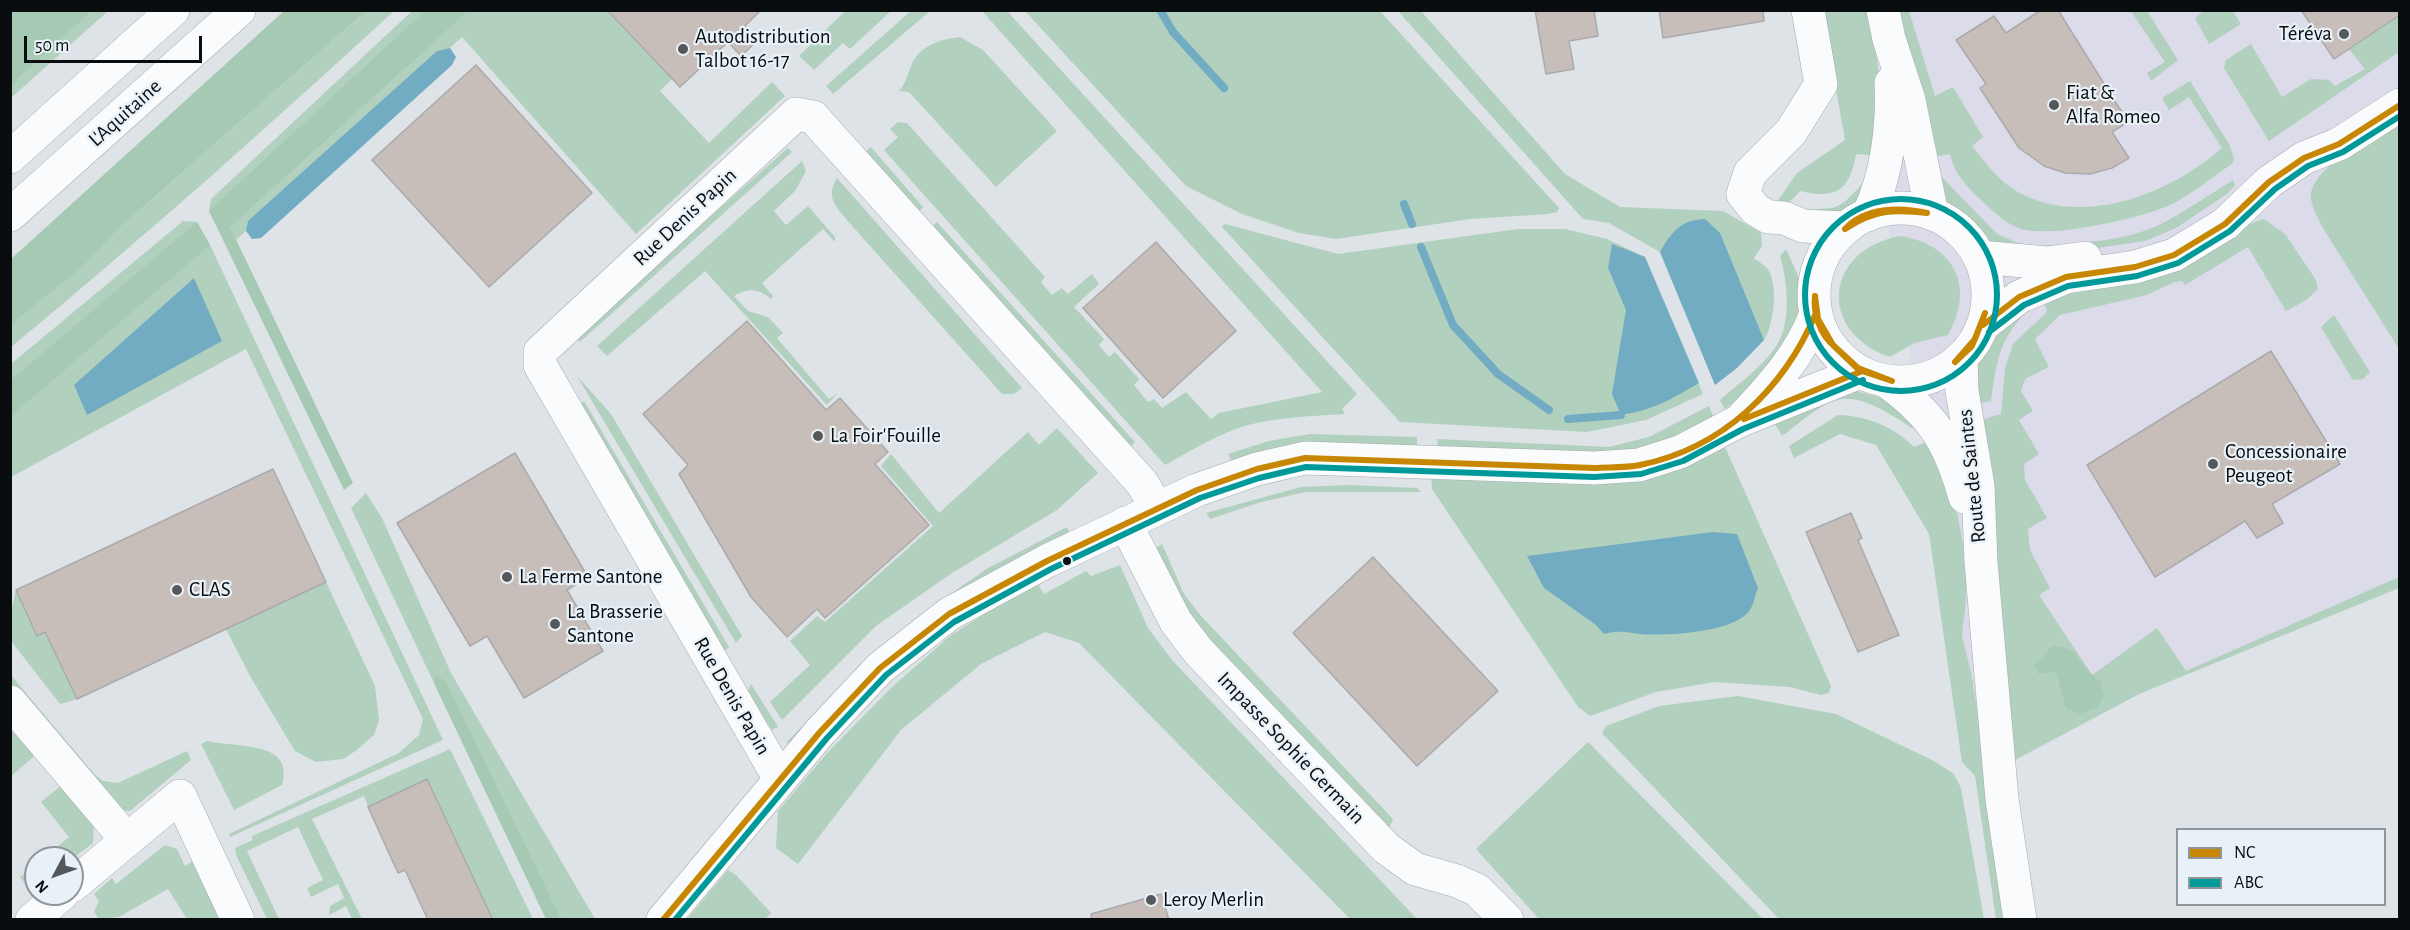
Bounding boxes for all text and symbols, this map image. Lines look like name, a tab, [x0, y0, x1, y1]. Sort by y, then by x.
place label: Téréva	[2279, 21, 2332, 47]
scale bar	[27, 24, 206, 62]
place label: Autodistribution Talbot 16-17	[695, 24, 831, 74]
marker: Téréva	[2337, 27, 2351, 41]
text: 50 m	[35, 37, 69, 55]
marker: Autodistribution Talbot 16-17	[676, 42, 690, 56]
street label: L'Aquitaine	[83, 74, 167, 152]
place label: Fiat & Alfa Romeo	[2066, 80, 2160, 130]
marker: Fiat & Alfa Romeo	[2047, 98, 2061, 112]
street label: Rue Denis Papin	[628, 163, 742, 271]
street label: Route de Saintes	[1952, 408, 1992, 544]
place label: La Foir'Fouille	[830, 423, 941, 449]
marker: La Foir'Fouille	[811, 429, 825, 443]
place label: Concessionaire Peugeot	[2225, 439, 2347, 489]
marker: Concessionaire Peugeot	[2206, 457, 2220, 471]
unlabelled marker	[1061, 555, 1073, 567]
place label: La Ferme Santone	[519, 564, 663, 590]
marker: La Ferme Santone	[500, 570, 514, 584]
place label: CLAS	[189, 577, 231, 603]
marker: CLAS	[170, 583, 184, 597]
place label: La Brasserie Santone	[567, 599, 663, 649]
marker: La Brasserie Santone	[548, 617, 562, 631]
street label: Rue Denis Papin	[688, 632, 776, 760]
street label: Impasse Sophie Germain	[1212, 667, 1370, 829]
legend	[2176, 828, 2386, 906]
text: NC	[2234, 844, 2255, 862]
north arrow	[24, 846, 84, 906]
text: ABC	[2234, 874, 2263, 892]
text: N	[32, 877, 52, 896]
place label: Leroy Merlin	[1163, 887, 1264, 913]
marker: Leroy Merlin	[1144, 893, 1158, 907]

